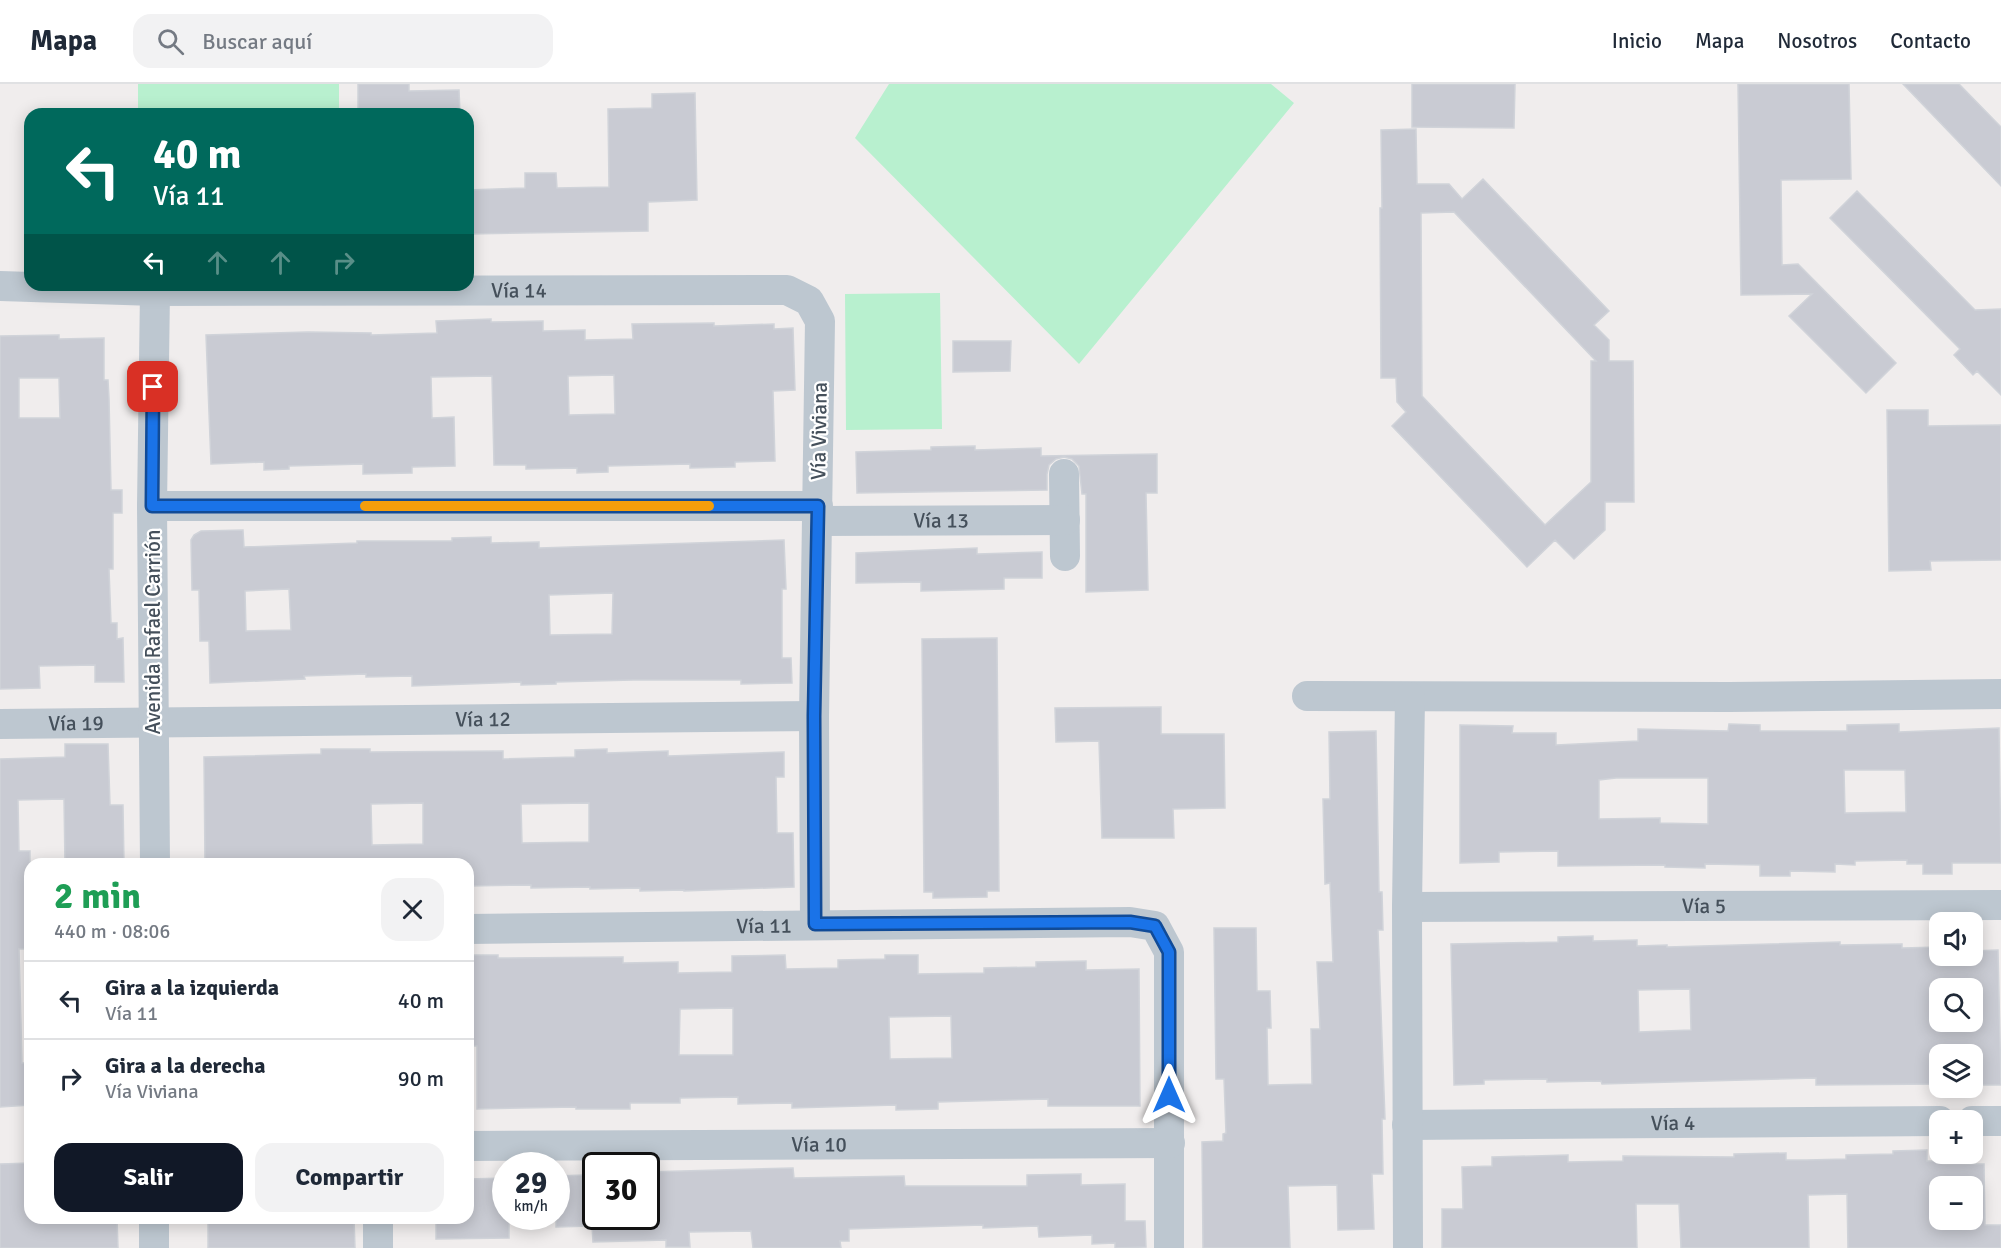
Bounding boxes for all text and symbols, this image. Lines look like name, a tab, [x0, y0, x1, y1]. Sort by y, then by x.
search box	[133, 14, 553, 68]
text: Mapa	[30, 24, 97, 58]
icon: search	[154, 25, 187, 58]
text: Buscar aquí	[202, 28, 312, 55]
text: Inicio	[1612, 28, 1662, 54]
text: Mapa	[1695, 28, 1744, 54]
text: Nosotros	[1777, 28, 1857, 54]
text: Contacto	[1890, 28, 1971, 54]
text: 40 m	[153, 129, 242, 180]
icon: left	[54, 132, 132, 210]
text: Vía 11	[153, 180, 225, 213]
icon: left	[138, 246, 171, 279]
icon: ahead	[201, 246, 234, 279]
icon: ahead	[264, 246, 297, 279]
icon: right	[327, 246, 360, 279]
street label: Vía 14	[491, 277, 547, 303]
pin	[127, 361, 178, 412]
icon: arrive	[136, 370, 169, 403]
street label: Vía Viviana	[805, 382, 833, 480]
street label: Vía 13	[913, 507, 969, 534]
street label: Avenida Rafael Carrión	[140, 530, 166, 734]
street label: Vía 12	[455, 706, 511, 733]
street label: Vía 19	[48, 710, 104, 737]
text: 2 min	[54, 874, 141, 919]
button: close	[381, 878, 444, 941]
street label: Vía 5	[1682, 893, 1726, 919]
map controls	[1929, 912, 1983, 1230]
button: sound	[1929, 912, 1983, 966]
street label: Vía 11	[736, 913, 792, 939]
text: 440 m · 08:06	[54, 919, 170, 944]
text: Gira a la izquierda	[105, 974, 279, 1001]
button: search	[1929, 978, 1983, 1032]
icon: left	[54, 984, 87, 1017]
text: 40 m	[398, 987, 444, 1014]
text: Vía 11	[105, 1001, 158, 1026]
button: layers	[1929, 1044, 1983, 1098]
text: Gira a la derecha	[105, 1052, 266, 1079]
icon: right	[54, 1062, 87, 1095]
position arrow	[1137, 1063, 1201, 1127]
text: 90 m	[398, 1065, 444, 1092]
text: Vía Viviana	[105, 1079, 199, 1104]
street label: Vía 4	[1651, 1110, 1695, 1136]
button: +	[1929, 1110, 1983, 1164]
street label: Vía 10	[791, 1131, 847, 1158]
button: Salir	[54, 1143, 243, 1212]
button: Compartir	[255, 1143, 444, 1212]
speed limit sign: 30	[582, 1152, 660, 1230]
text: 29	[515, 1165, 547, 1202]
button: −	[1929, 1176, 1983, 1230]
text: km/h	[514, 1197, 548, 1215]

